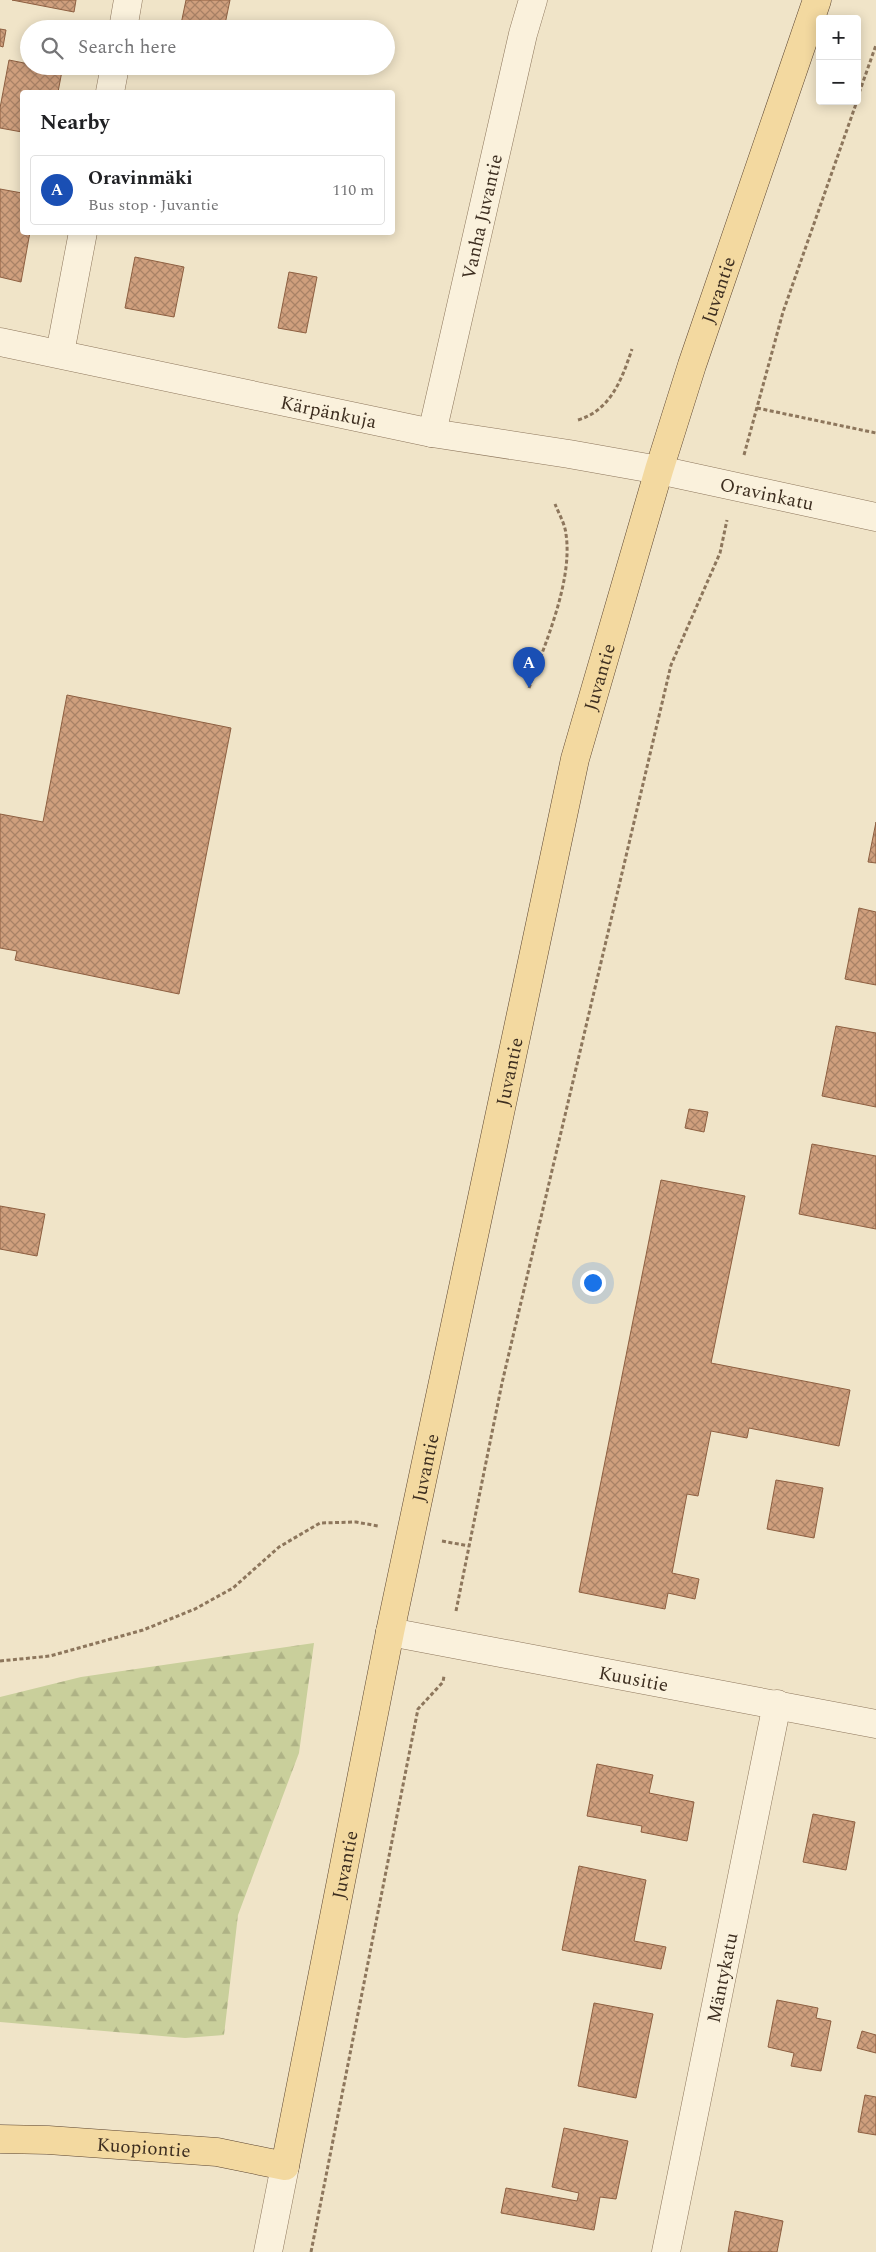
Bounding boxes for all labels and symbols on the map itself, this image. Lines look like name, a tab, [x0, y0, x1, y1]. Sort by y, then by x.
street label: Vanha Juvantie	[454, 151, 511, 282]
street label: Juvantie	[694, 253, 744, 328]
street label: Kärpänkuja	[278, 388, 380, 437]
street label: Oravinkatu	[717, 471, 817, 519]
street label: Juvantie	[577, 640, 624, 715]
pin: A	[513, 647, 545, 688]
street label: Juvantie	[489, 1035, 532, 1109]
your location	[580, 1270, 606, 1296]
street label: Juvantie	[405, 1431, 448, 1505]
street label: Kuusitie	[596, 1659, 671, 1700]
street label: Juvantie	[325, 1828, 367, 1902]
street label: Mäntykatu	[700, 1930, 746, 2026]
street label: Kuopiontie	[96, 2131, 192, 2166]

